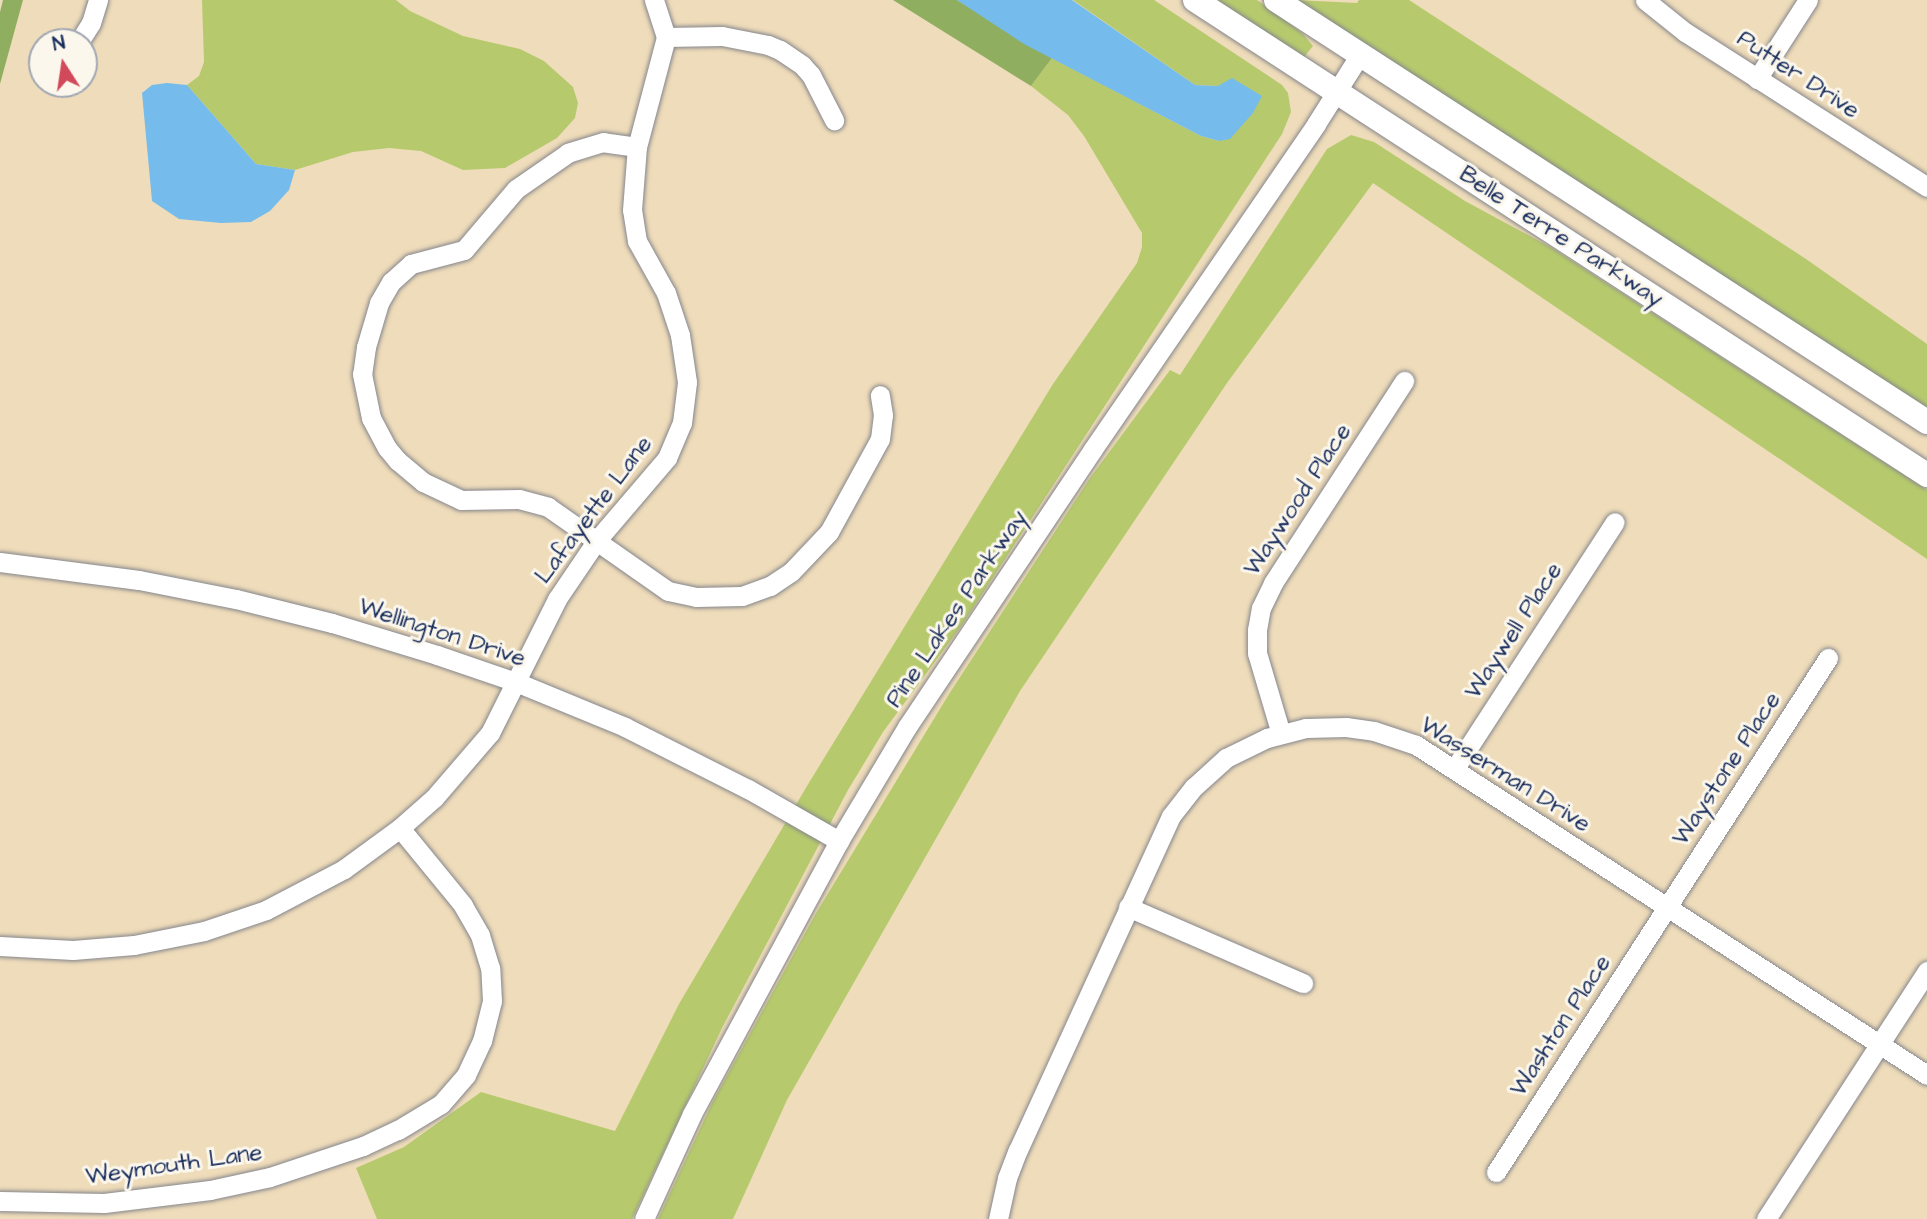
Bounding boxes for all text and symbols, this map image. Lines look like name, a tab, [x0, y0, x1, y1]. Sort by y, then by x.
street label: Putter Drive	[1731, 25, 1865, 125]
north arrow	[28, 28, 98, 98]
text: N	[50, 29, 68, 58]
street label: Belle Terre Parkway	[1454, 160, 1668, 314]
street label: Waywood Place	[1238, 418, 1358, 582]
street label: Lafayette Lane	[529, 431, 659, 589]
street label: Pine Lakes Parkway	[880, 505, 1034, 713]
street label: Waywell Place	[1459, 557, 1569, 705]
street label: Wellington Drive	[355, 592, 529, 674]
street label: Waystone Place	[1667, 687, 1787, 851]
street label: Wasserman Drive	[1414, 711, 1596, 839]
street label: Washton Place	[1505, 950, 1617, 1102]
street label: Weymouth Lane	[84, 1138, 264, 1192]

